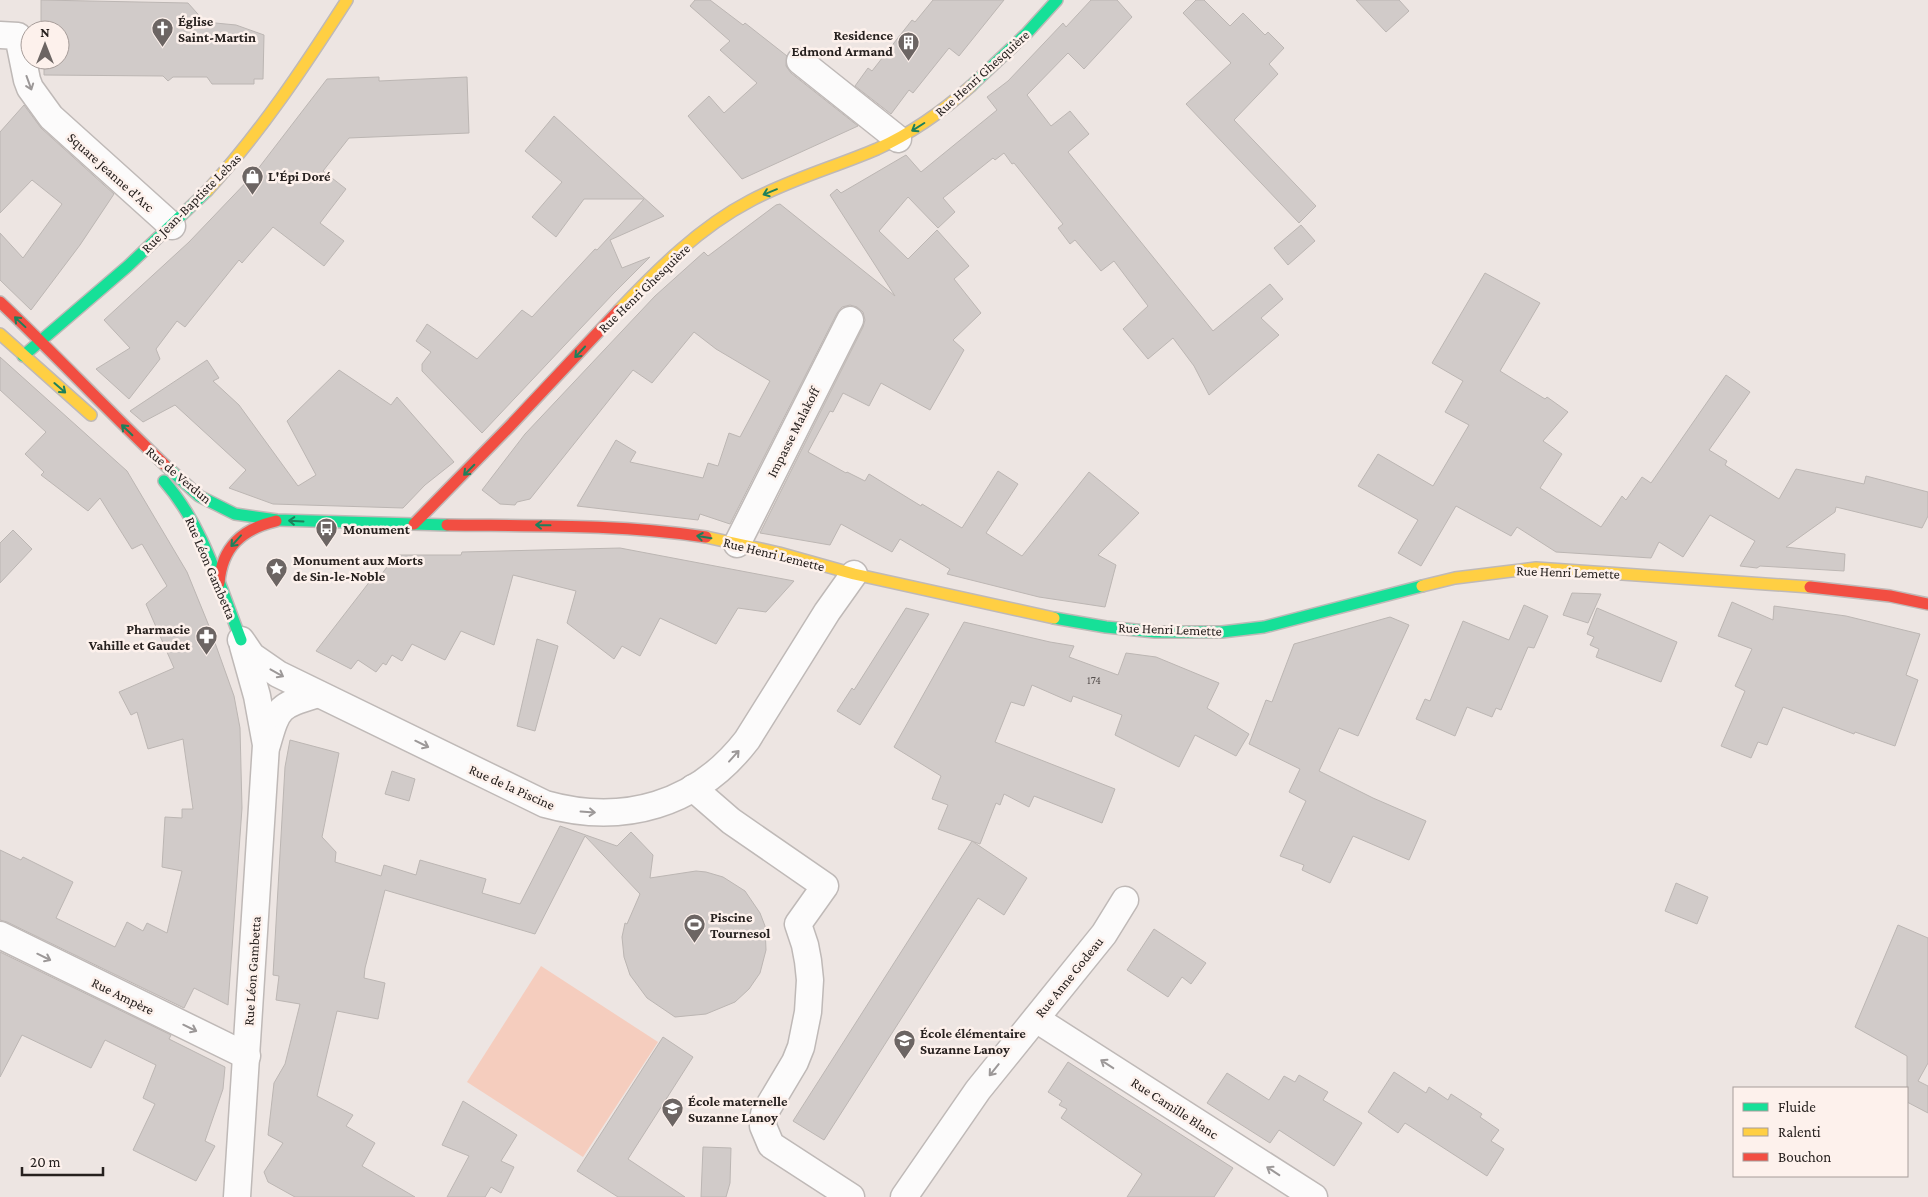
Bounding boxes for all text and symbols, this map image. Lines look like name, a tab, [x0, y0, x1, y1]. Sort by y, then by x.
place label: Église Saint-Martin	[178, 13, 256, 45]
church icon: Église Saint-Martin	[150, 17, 174, 48]
north arrow	[20, 20, 70, 70]
text: N	[40, 24, 50, 40]
place label: Residence Edmond Armand	[792, 27, 893, 59]
street label: Rue Henri Ghesquière	[932, 27, 1032, 119]
building icon: Residence Edmond Armand	[897, 31, 921, 62]
one-way arrow	[25, 75, 34, 90]
one-way arrow	[912, 122, 926, 132]
street label: Square Jeanne d'Arc	[65, 129, 158, 215]
street label: Rue Jean-Baptiste Lebas	[138, 150, 244, 256]
shop icon: L'Épi Doré	[240, 164, 264, 195]
place label: L'Épi Doré	[268, 168, 331, 184]
one-way arrow	[763, 188, 778, 197]
street label: Rue Henri Ghesquière	[595, 240, 693, 336]
one-way arrow	[14, 316, 27, 328]
one-way arrow	[574, 345, 586, 358]
one-way arrow	[53, 383, 66, 394]
street label: Impasse Malakoff	[763, 383, 823, 480]
one-way arrow	[121, 424, 133, 436]
street label: Rue de Verdun	[143, 443, 215, 507]
one-way arrow	[463, 464, 475, 476]
street label: Rue Léon Gambetta	[182, 514, 240, 622]
one-way arrow	[288, 517, 304, 526]
bus stop icon: Monument	[315, 517, 339, 548]
place label: Monument	[343, 521, 411, 537]
one-way arrow	[535, 521, 551, 530]
one-way arrow	[697, 532, 713, 542]
street label: Rue Henri Lemette	[722, 534, 826, 574]
one-way arrow	[230, 535, 242, 548]
place label: Monument aux Morts de Sin-le-Noble	[293, 552, 423, 584]
place icon: Monument aux Morts de Sin-le-Noble	[265, 556, 289, 587]
street label: Rue Henri Lemette	[1516, 562, 1620, 582]
street label: Rue Henri Lemette	[1118, 619, 1222, 639]
place label: Pharmacie Vahille et Gaudet	[88, 621, 191, 653]
pharmacy icon: Pharmacie Vahille et Gaudet	[194, 625, 218, 656]
one-way arrow	[269, 668, 283, 678]
house number: 174	[1087, 674, 1101, 686]
one-way arrow	[415, 739, 430, 749]
one-way arrow	[728, 749, 740, 762]
street label: Rue de la Piscine	[467, 761, 557, 813]
one-way arrow	[579, 808, 595, 817]
place label: Piscine Tournesol	[710, 909, 770, 941]
sports icon: Piscine Tournesol	[682, 913, 706, 944]
street label: Rue Léon Gambetta	[240, 915, 264, 1026]
street label: Rue Anne Godeau	[1032, 933, 1107, 1020]
one-way arrow	[36, 953, 51, 962]
street label: Rue Ampère	[89, 974, 157, 1018]
one-way arrow	[182, 1024, 197, 1033]
place label: École élémentaire Suzanne Lanoy	[920, 1025, 1026, 1057]
school or university icon: École élémentaire Suzanne Lanoy	[892, 1029, 916, 1060]
one-way arrow	[1100, 1059, 1114, 1069]
one-way arrow	[988, 1063, 999, 1076]
street label: Rue Camille Blanc	[1128, 1074, 1222, 1142]
legend	[1733, 1087, 1908, 1177]
place label: École maternelle Suzanne Lanoy	[688, 1093, 788, 1125]
school or university icon: École maternelle Suzanne Lanoy	[660, 1097, 684, 1128]
text: Fluide	[1778, 1099, 1816, 1115]
text: Ralenti	[1778, 1124, 1821, 1140]
scale bar	[22, 1144, 104, 1176]
text: Bouchon	[1778, 1149, 1831, 1165]
text: 20 m	[30, 1154, 61, 1170]
one-way arrow	[1266, 1165, 1280, 1176]

